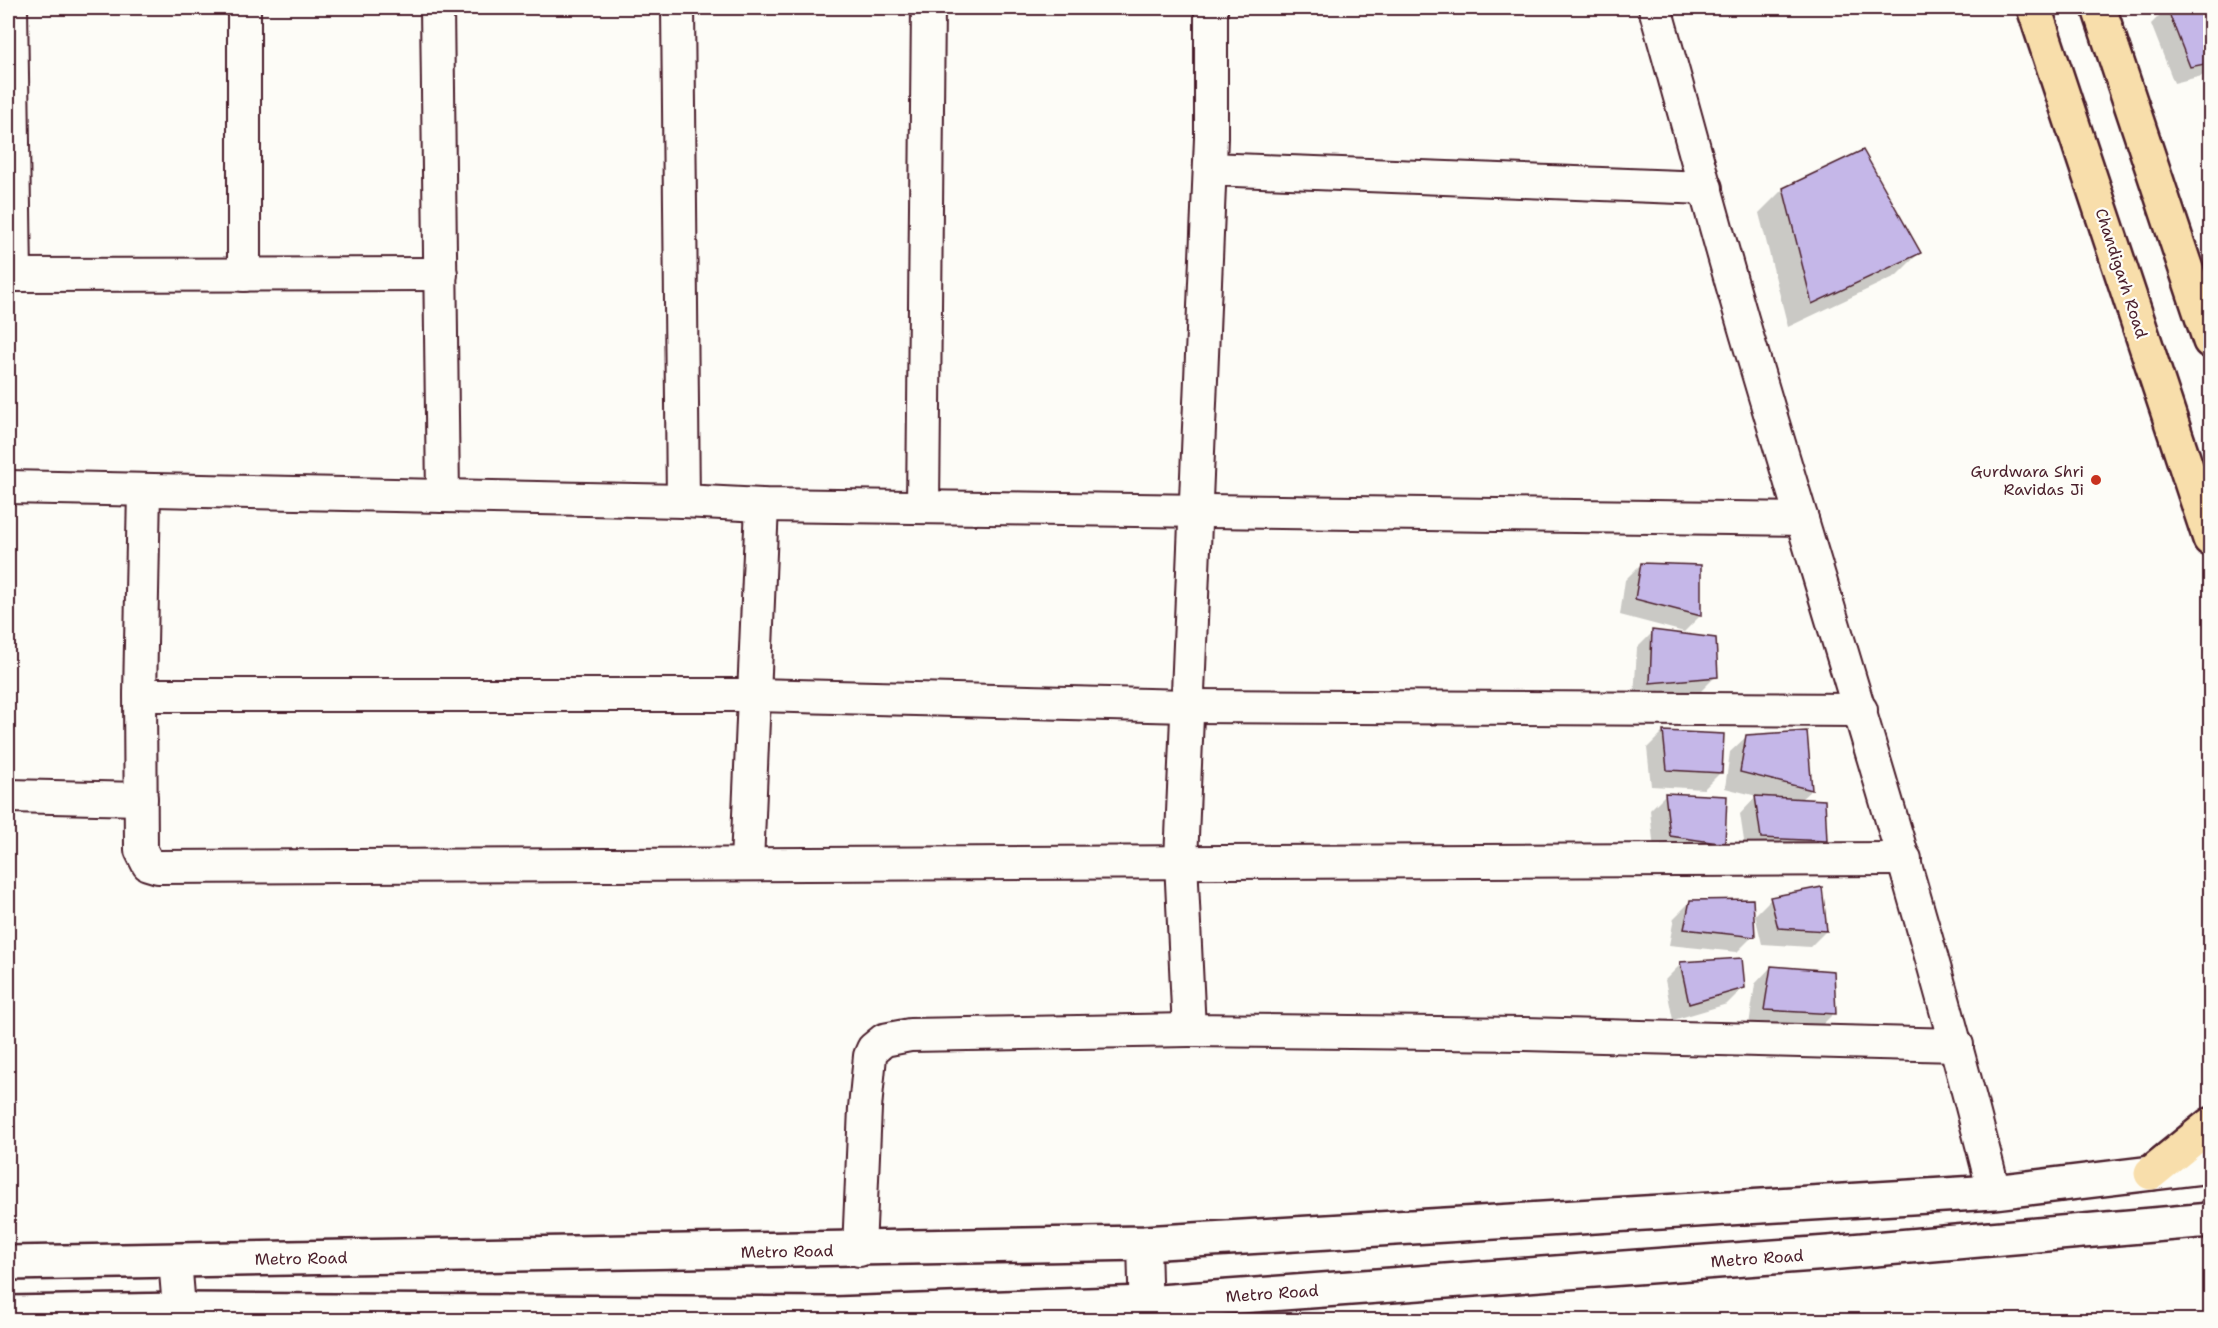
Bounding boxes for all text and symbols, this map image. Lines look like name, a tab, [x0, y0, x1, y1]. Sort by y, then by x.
street label: Chandigarh Road	[2091, 205, 2152, 341]
place label: Gurdwara Shri Ravidas Ji	[1971, 461, 2084, 500]
marker: Gurdwara Shri Ravidas Ji	[2089, 473, 2103, 487]
street label: Metro Road	[740, 1240, 834, 1263]
street label: Metro Road	[1710, 1245, 1804, 1272]
street label: Metro Road	[254, 1247, 348, 1270]
street label: Metro Road	[1225, 1280, 1319, 1307]

